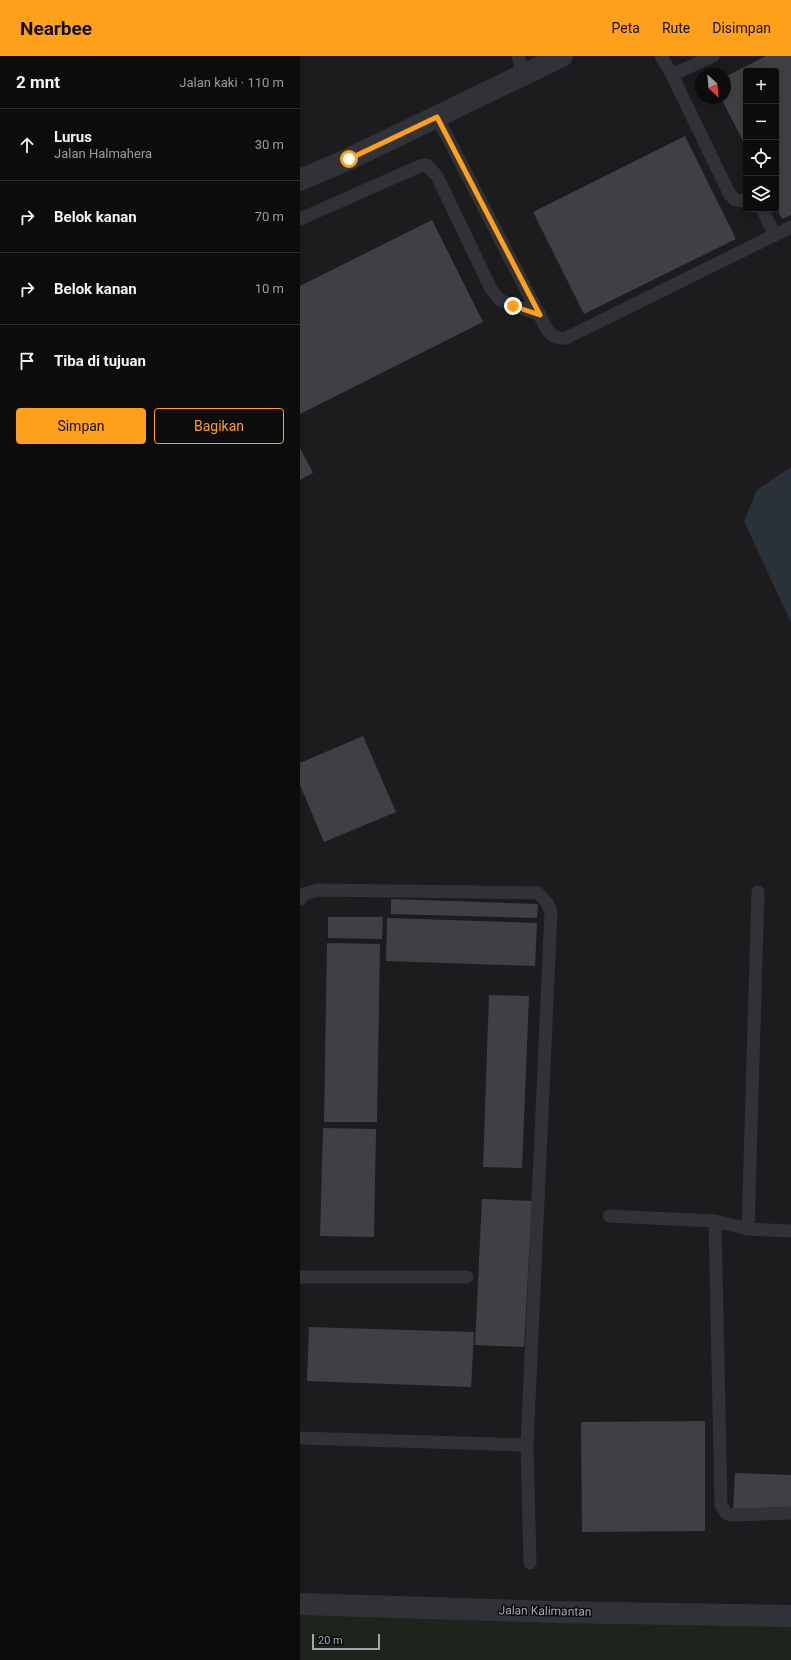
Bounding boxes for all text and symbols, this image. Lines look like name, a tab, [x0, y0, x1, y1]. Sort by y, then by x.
text: Nearbee	[20, 17, 92, 40]
text: Peta	[612, 20, 640, 36]
text: Rute	[662, 20, 690, 36]
text: Disimpan	[712, 20, 771, 36]
north arrow	[695, 68, 731, 104]
map controls	[743, 68, 779, 212]
button: +	[743, 68, 779, 104]
text: 2 mnt	[16, 72, 60, 92]
text: Jalan kaki · 110 m	[179, 75, 284, 90]
button: −	[743, 104, 779, 140]
text: Lurus	[54, 128, 92, 146]
icon: ahead	[16, 134, 38, 156]
text: 30 m	[255, 137, 284, 152]
button: locate	[743, 140, 779, 176]
text: Jalan Halmahera	[54, 146, 152, 161]
route start	[340, 150, 358, 168]
button: layers	[743, 176, 779, 212]
icon: right	[16, 206, 38, 228]
text: Belok kanan	[54, 208, 137, 226]
text: 70 m	[255, 209, 284, 224]
icon: right	[16, 278, 38, 300]
text: Belok kanan	[54, 280, 137, 298]
text: 10 m	[255, 281, 284, 296]
route end	[504, 297, 522, 315]
icon: arrive	[16, 350, 38, 372]
text: Tiba di tujuan	[54, 352, 146, 370]
button: Simpan	[16, 408, 146, 444]
button: Bagikan	[154, 408, 284, 444]
street label: Jalan Kalimantan	[498, 1603, 592, 1619]
scale bar	[312, 1632, 380, 1651]
text: 20 m	[318, 1634, 343, 1647]

